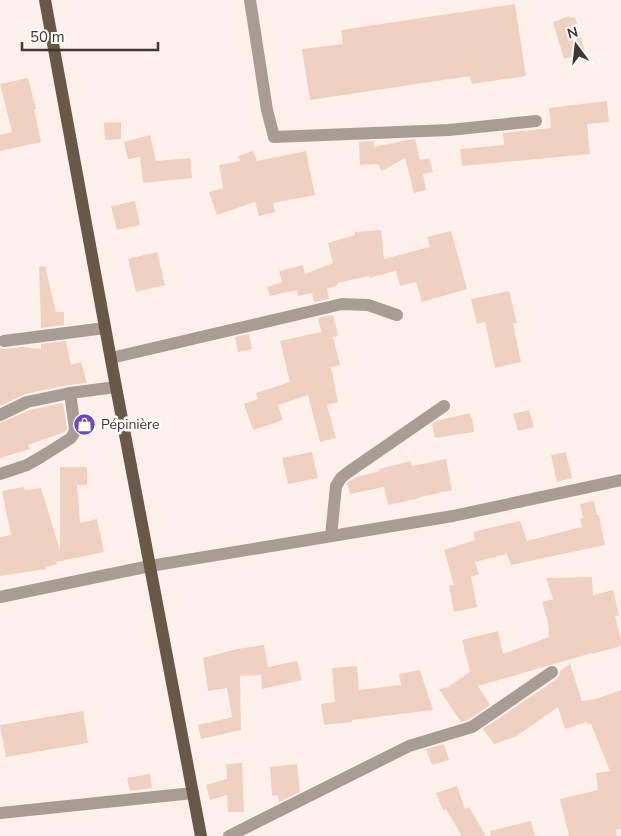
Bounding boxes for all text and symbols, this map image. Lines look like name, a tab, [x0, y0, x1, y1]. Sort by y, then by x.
scale bar	[22, 20, 159, 52]
north arrow	[551, 20, 601, 70]
text: N	[565, 22, 580, 43]
text: 50 m	[30, 27, 65, 47]
shop icon: Pépinière	[73, 412, 97, 436]
place label: Pépinière	[101, 415, 159, 434]

